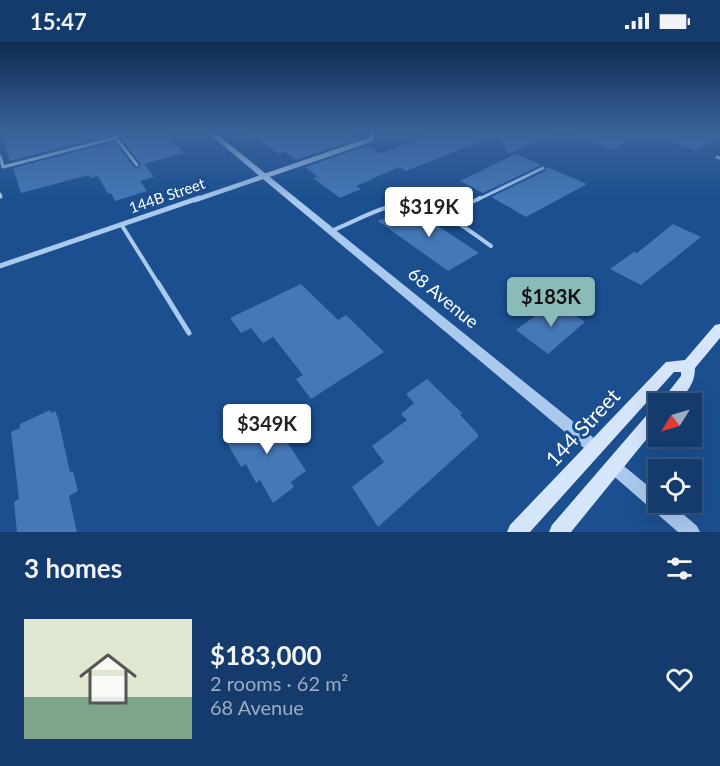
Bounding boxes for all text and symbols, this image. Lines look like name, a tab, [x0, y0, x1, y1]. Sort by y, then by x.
text: 15:47	[30, 8, 87, 35]
street label: 144B Street	[126, 173, 208, 216]
pin: $319K	[387, 187, 471, 238]
text: $319K	[399, 194, 459, 218]
street label: 68 Avenue	[404, 262, 483, 332]
pin: $183K	[509, 277, 593, 328]
text: $183K	[521, 284, 581, 308]
street label: 144 Street	[540, 383, 625, 471]
north arrow	[648, 393, 702, 447]
map controls	[648, 393, 702, 513]
pin: $349K	[225, 404, 309, 455]
text: $349K	[237, 411, 297, 435]
button: locate	[648, 459, 702, 513]
text: 3 homes	[24, 552, 122, 584]
icon: filters	[663, 552, 696, 585]
text: $183,000	[210, 639, 322, 671]
icon: home	[72, 643, 144, 715]
icon: heart	[663, 663, 696, 696]
text: 2 rooms · 62 m²	[210, 671, 348, 695]
text: 68 Avenue	[210, 695, 304, 719]

